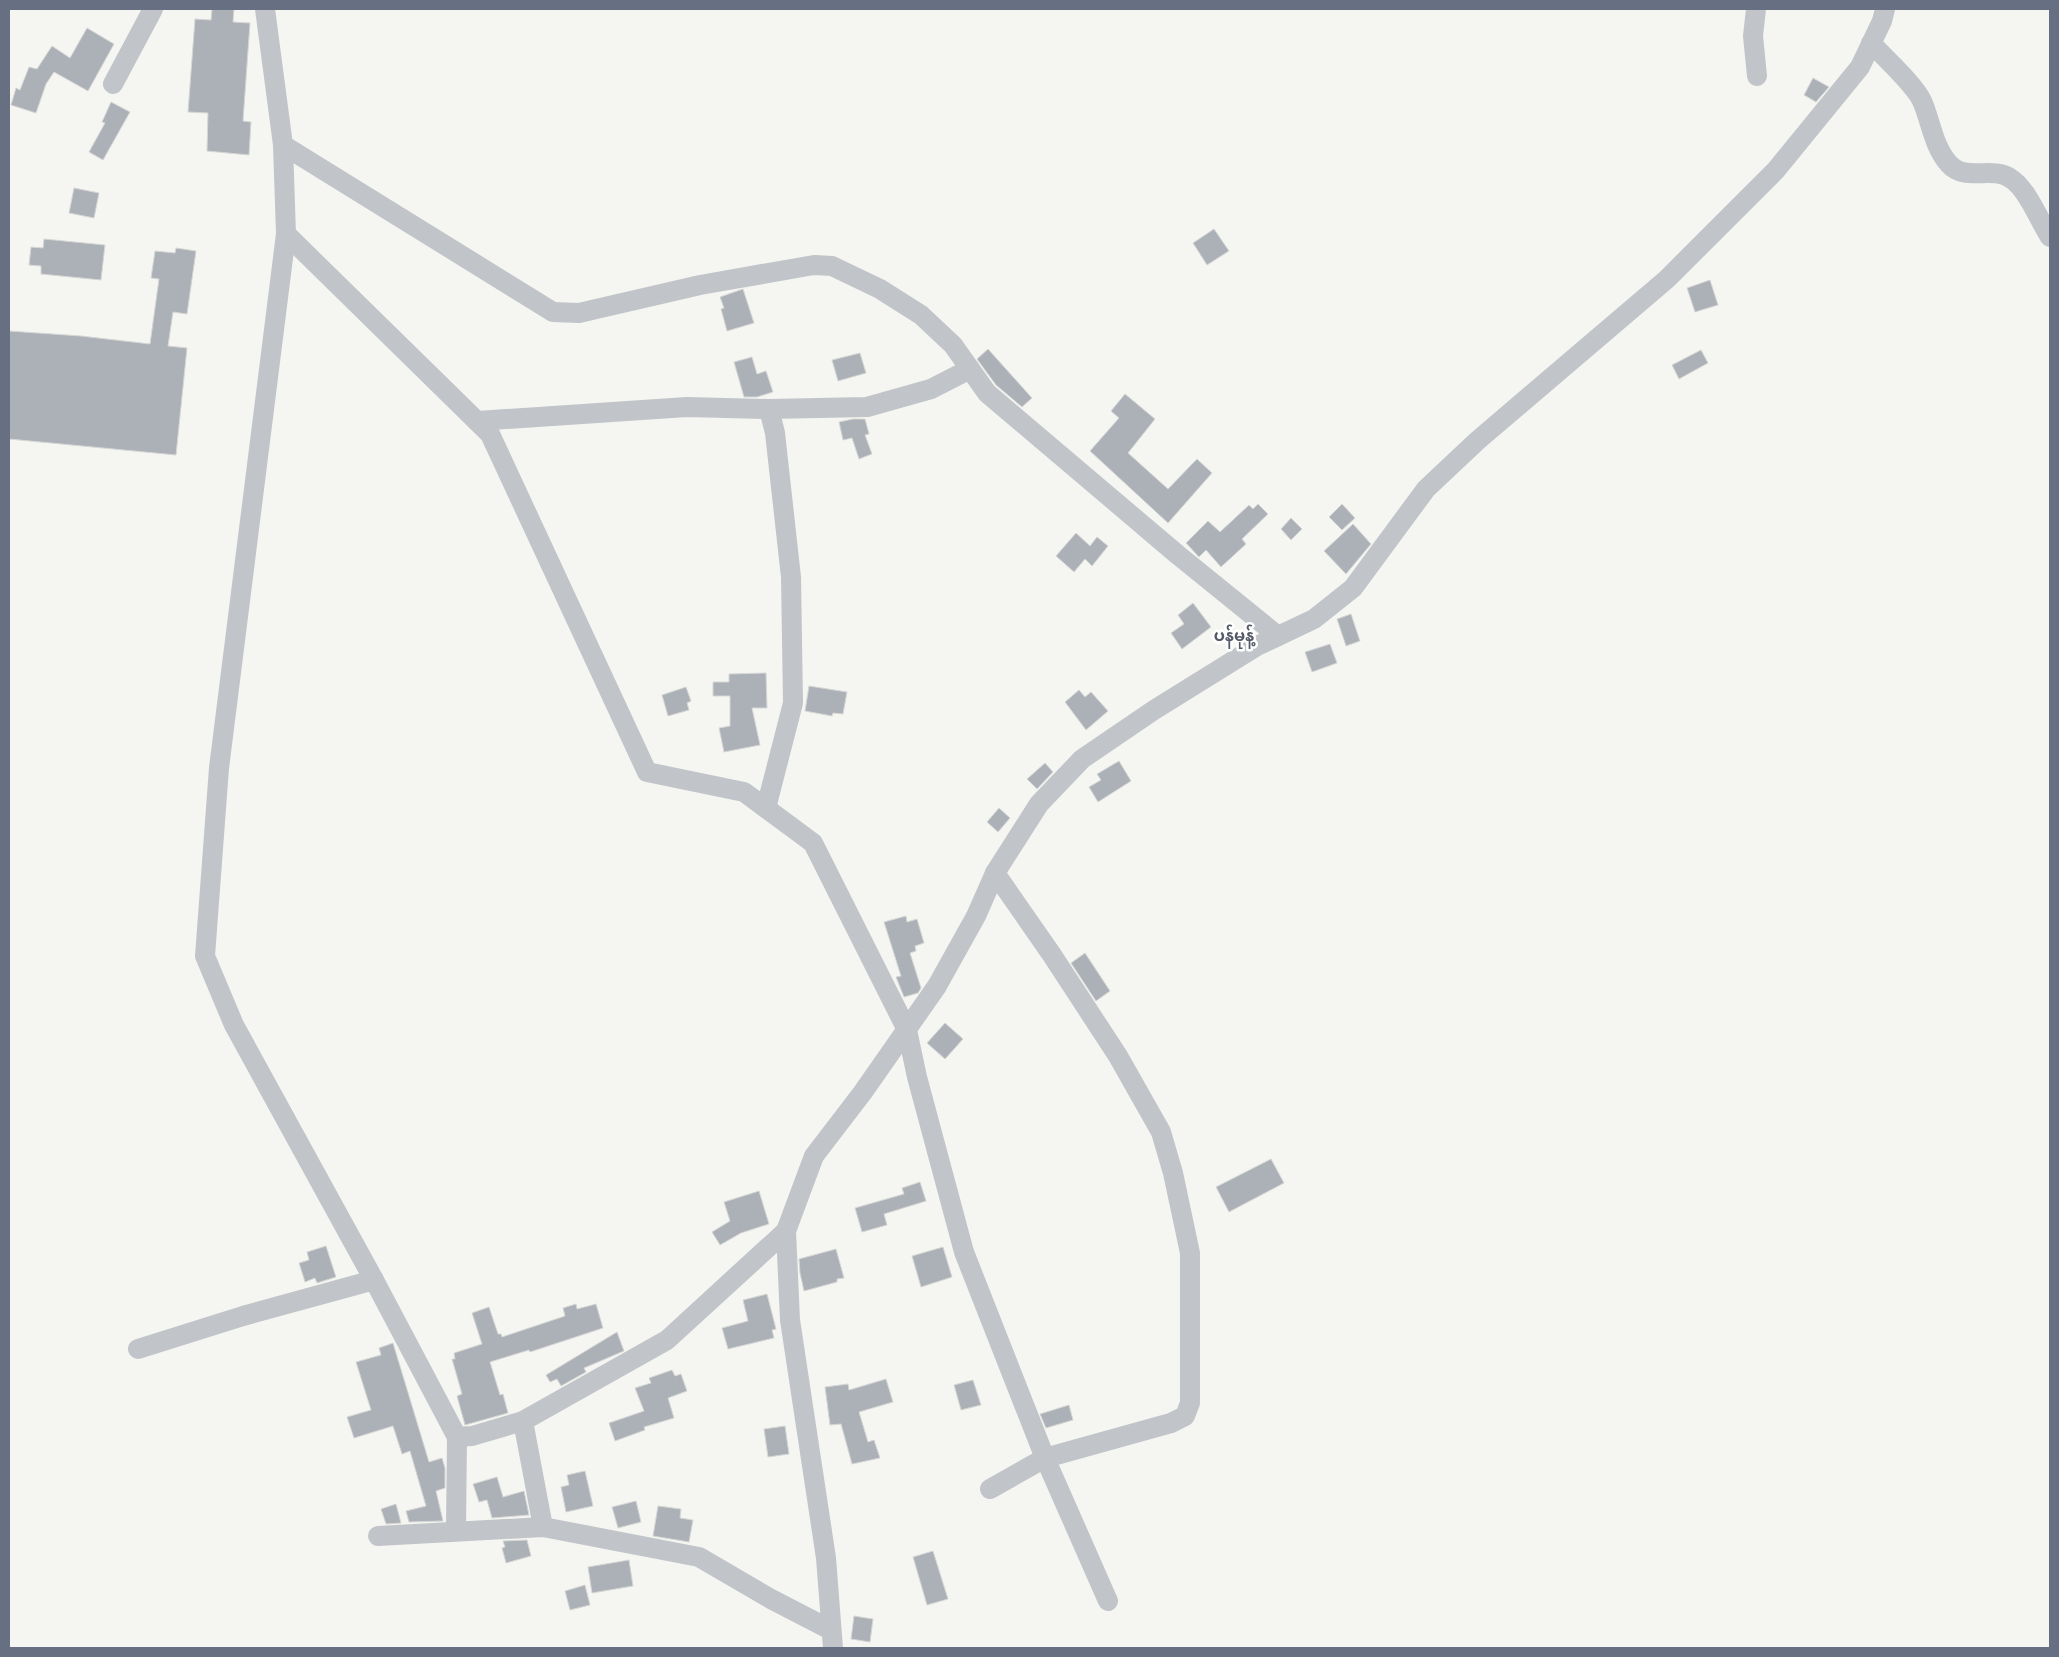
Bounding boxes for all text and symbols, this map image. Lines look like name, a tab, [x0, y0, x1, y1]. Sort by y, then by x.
district label: ပန်မုန့်	[1214, 624, 1257, 649]

